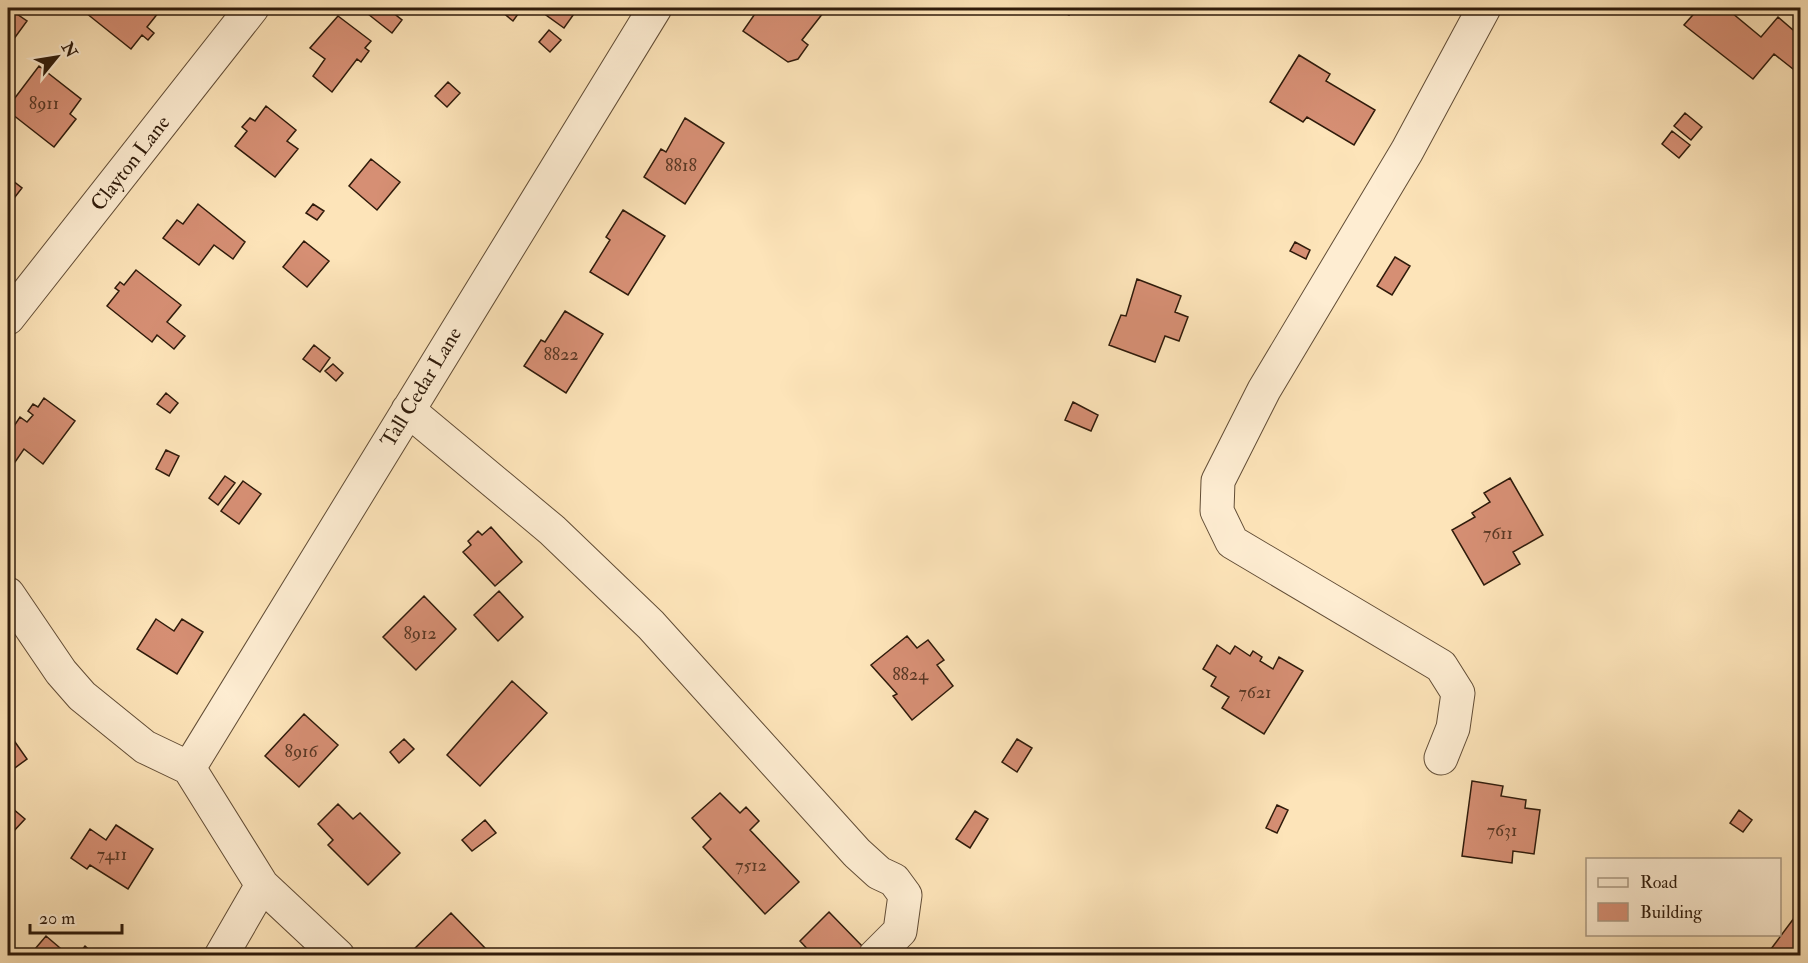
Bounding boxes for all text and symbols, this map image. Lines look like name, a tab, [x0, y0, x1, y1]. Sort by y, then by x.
north arrow	[27, 27, 87, 87]
text: N	[56, 38, 82, 62]
house number: 8911	[29, 92, 59, 115]
street label: Clayton Lane	[85, 110, 176, 217]
house number: 8818	[665, 154, 697, 177]
street label: Tall Cedar Lane	[375, 322, 468, 452]
house number: 8822	[543, 343, 579, 366]
house number: 7611	[1483, 522, 1513, 545]
house number: 8912	[403, 622, 437, 645]
house number: 8824	[892, 663, 929, 686]
house number: 7621	[1239, 681, 1271, 704]
house number: 8916	[284, 740, 318, 763]
house number: 7631	[1487, 819, 1517, 842]
house number: 7411	[97, 843, 127, 866]
house number: 7512	[735, 854, 767, 877]
legend	[1586, 858, 1781, 936]
text: Road	[1640, 871, 1678, 894]
scale bar	[30, 897, 122, 935]
text: Building	[1640, 901, 1703, 924]
text: 20 m	[39, 907, 75, 930]

